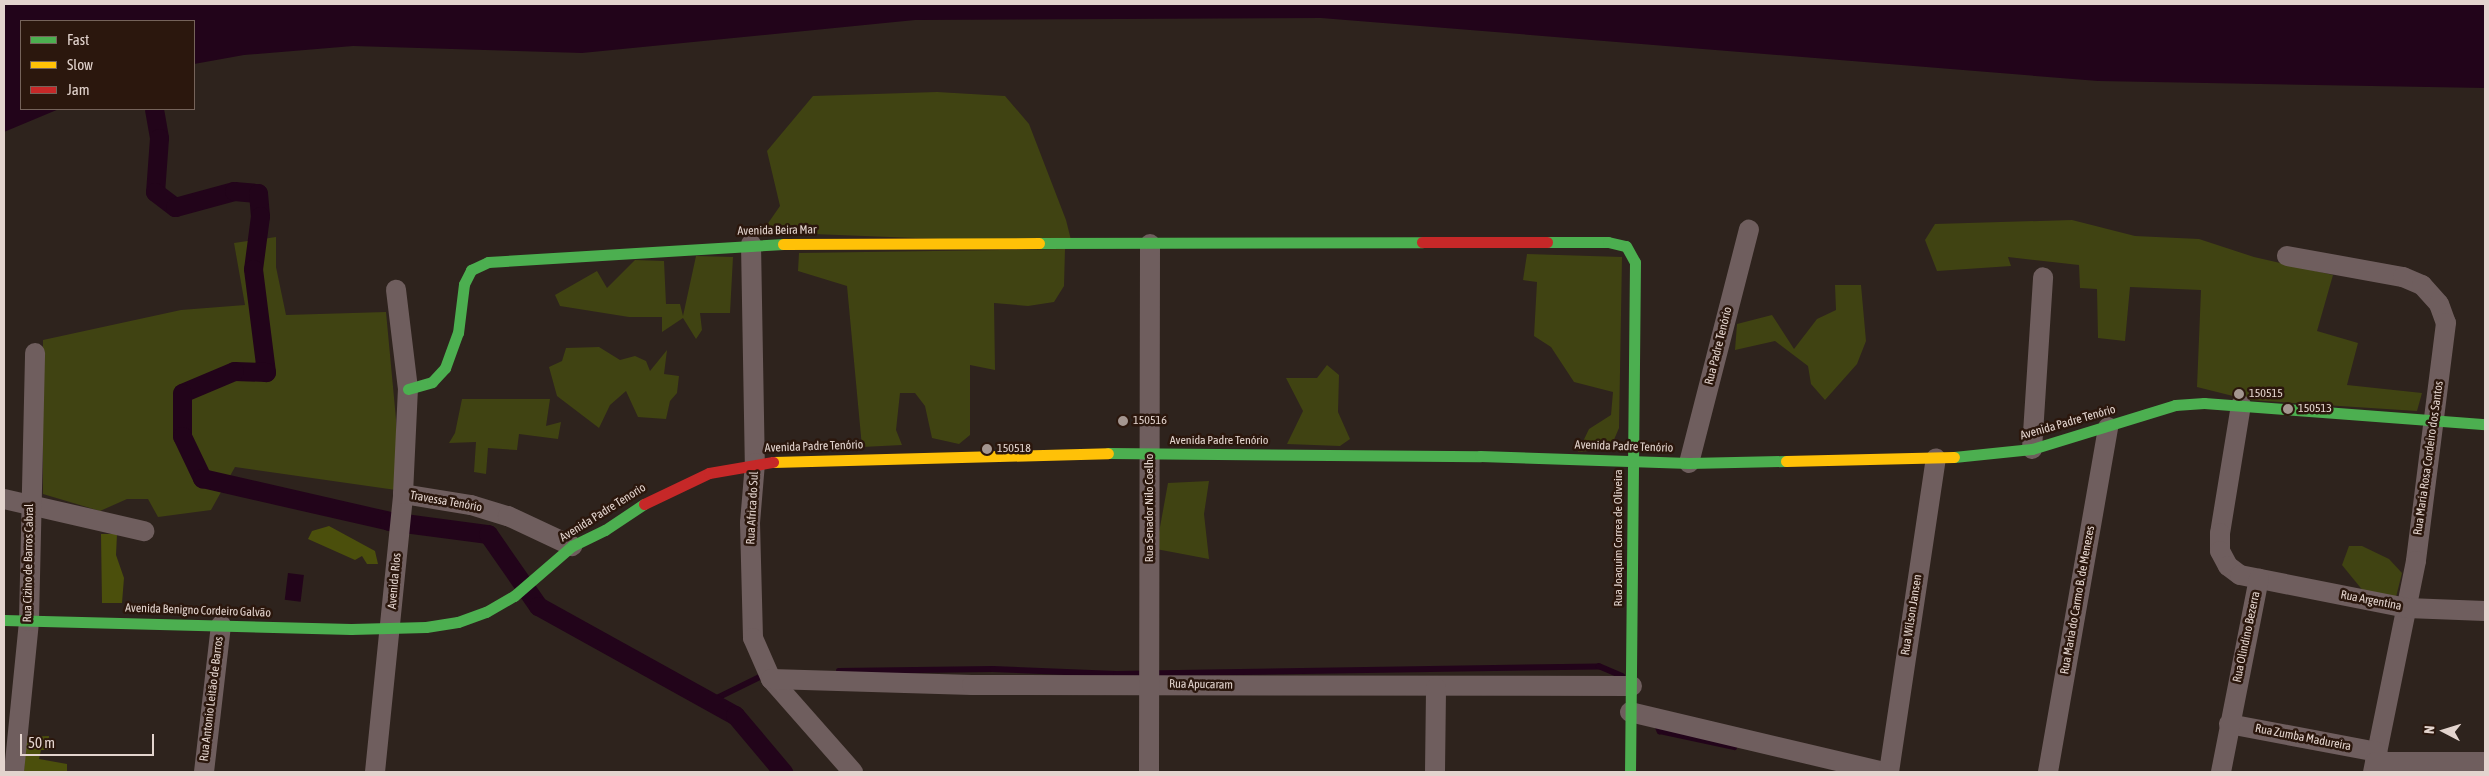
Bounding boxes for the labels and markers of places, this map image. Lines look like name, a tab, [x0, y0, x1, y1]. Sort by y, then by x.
place label: 150515	[2249, 387, 2283, 401]
marker: 150515	[2233, 388, 2245, 400]
place label: 150513	[2298, 402, 2332, 416]
marker: 150513	[2282, 403, 2294, 415]
place label: 150516	[1133, 414, 1167, 428]
marker: 150516	[1117, 415, 1129, 427]
place label: 150518	[997, 442, 1031, 456]
marker: 150518	[981, 443, 993, 455]

